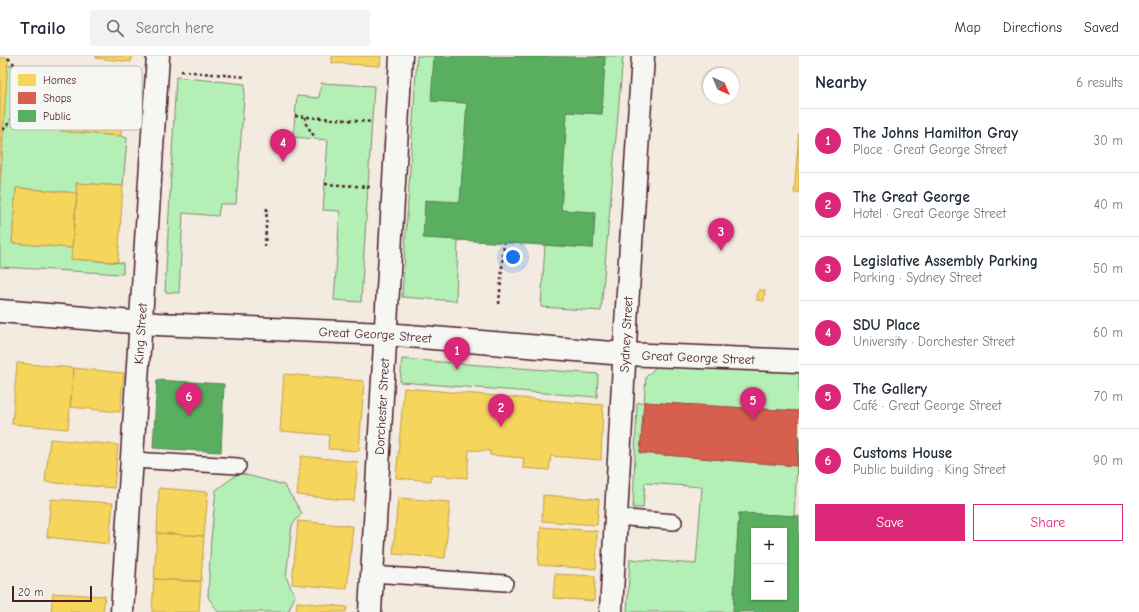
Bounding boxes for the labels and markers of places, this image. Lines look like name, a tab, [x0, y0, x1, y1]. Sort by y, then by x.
pin: 4	[270, 129, 296, 162]
pin: 3	[708, 218, 734, 251]
pin: 1	[444, 337, 470, 370]
pin: 6	[176, 383, 202, 416]
pin: 5	[740, 387, 766, 420]
pin: 2	[488, 394, 514, 427]

